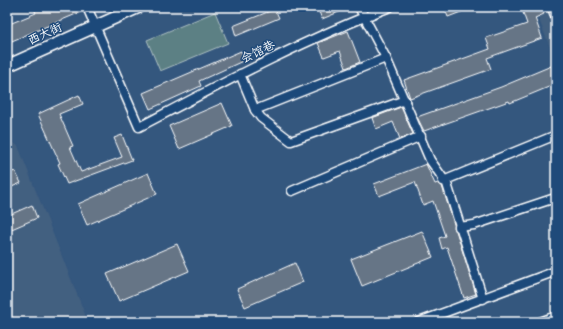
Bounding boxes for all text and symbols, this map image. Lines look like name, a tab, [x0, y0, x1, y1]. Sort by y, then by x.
street label: 西大街	[26, 20, 64, 48]
street label: 会馆巷	[239, 37, 277, 67]

